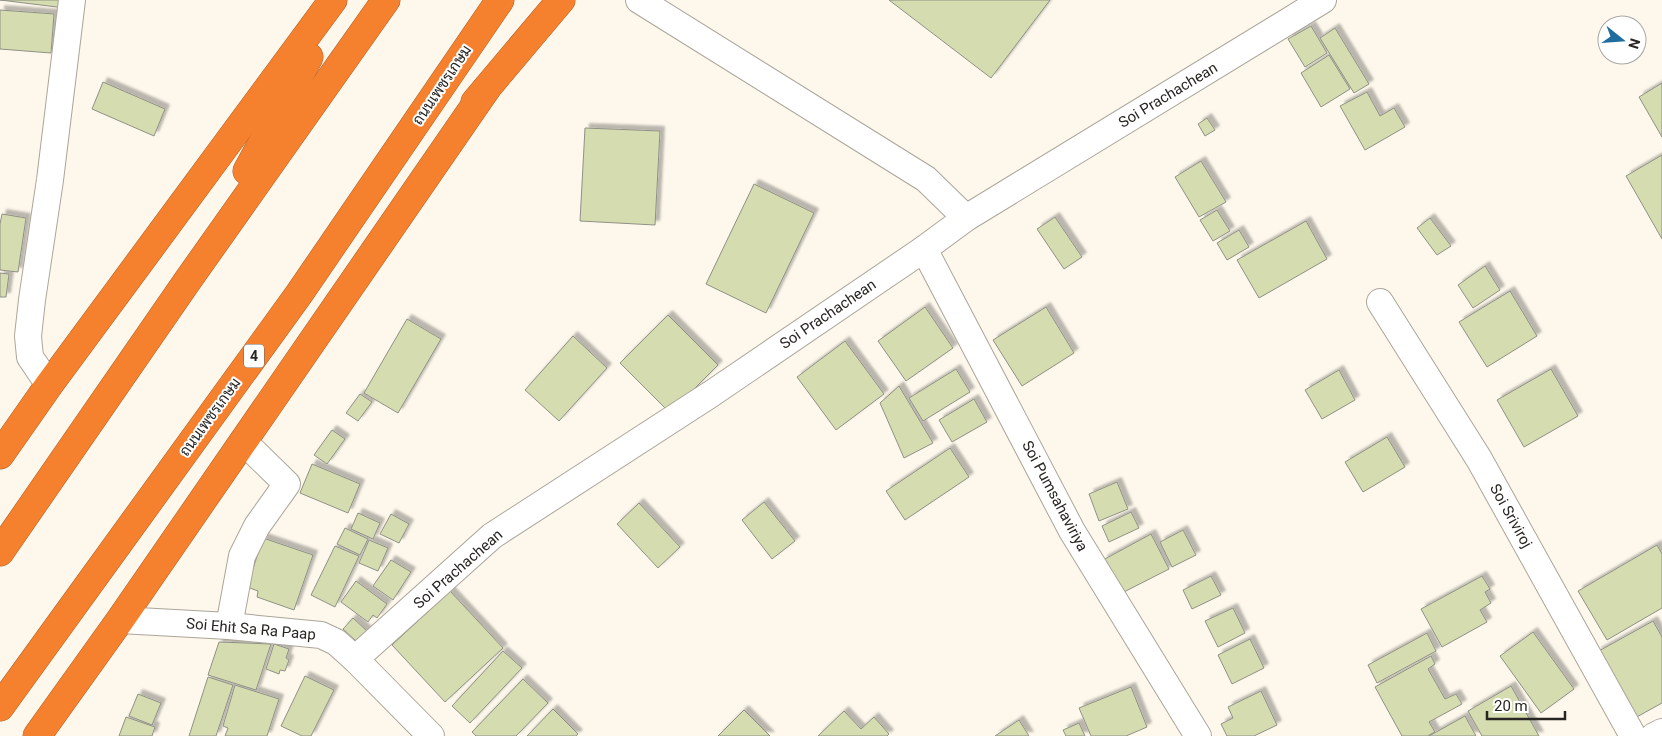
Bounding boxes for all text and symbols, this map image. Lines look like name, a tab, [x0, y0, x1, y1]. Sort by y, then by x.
north arrow	[1597, 15, 1647, 65]
text: N	[1625, 37, 1644, 51]
street label: ถนนเพชรเกษม	[409, 42, 475, 128]
street label: Soi Prachachean	[1115, 58, 1221, 132]
street label: Soi Prachachean	[777, 275, 879, 353]
road number: 4	[244, 344, 264, 368]
street label: ถนนเพชรเกษม	[176, 374, 244, 460]
street label: Soi Pumsahaviriya	[1018, 438, 1092, 554]
street label: Soi Sriviroj	[1486, 481, 1536, 551]
street label: Soi Prachachean	[410, 525, 506, 613]
street label: Soi Ehit Sa Ra Paap	[185, 614, 317, 644]
scale bar	[1487, 688, 1564, 720]
text: 20 m	[1494, 697, 1528, 715]

